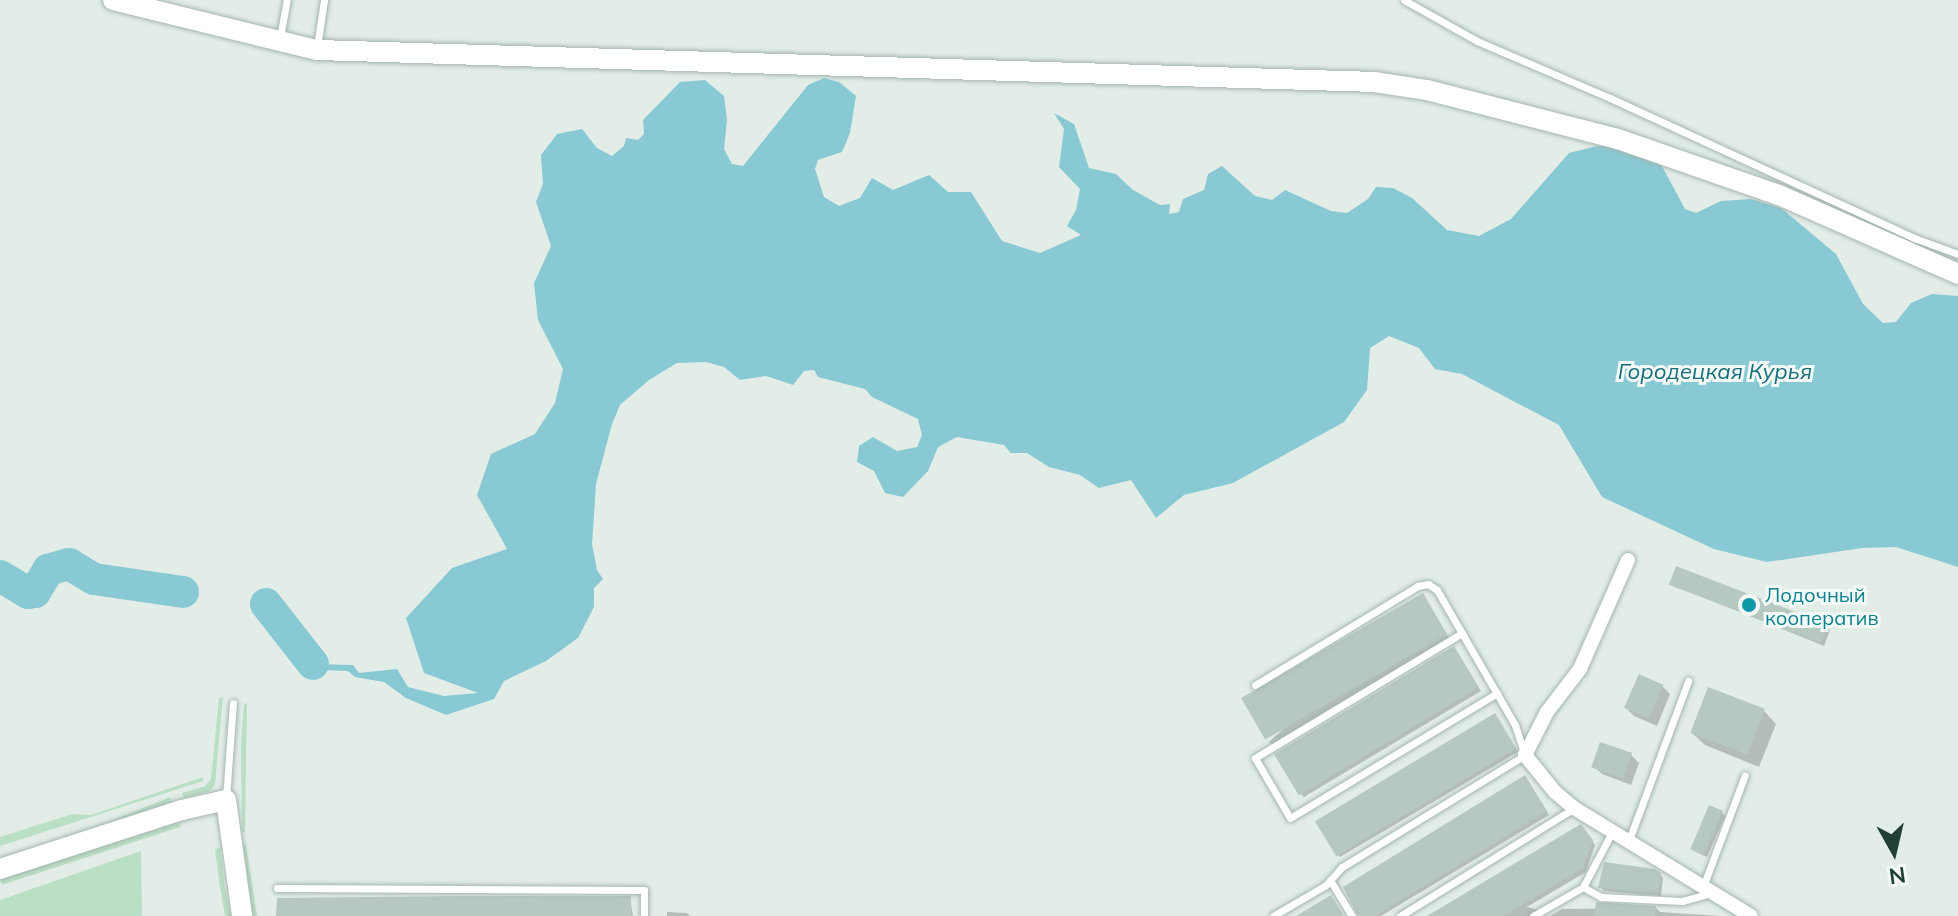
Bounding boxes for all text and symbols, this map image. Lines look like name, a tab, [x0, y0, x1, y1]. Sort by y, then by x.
water label: Городецкая Курья	[1618, 359, 1812, 385]
place label: Лодочный кооператив	[1765, 582, 1879, 629]
marker: Лодочный кооператив	[1740, 596, 1758, 614]
north arrow	[1854, 812, 1934, 892]
text: N	[1887, 861, 1908, 891]

